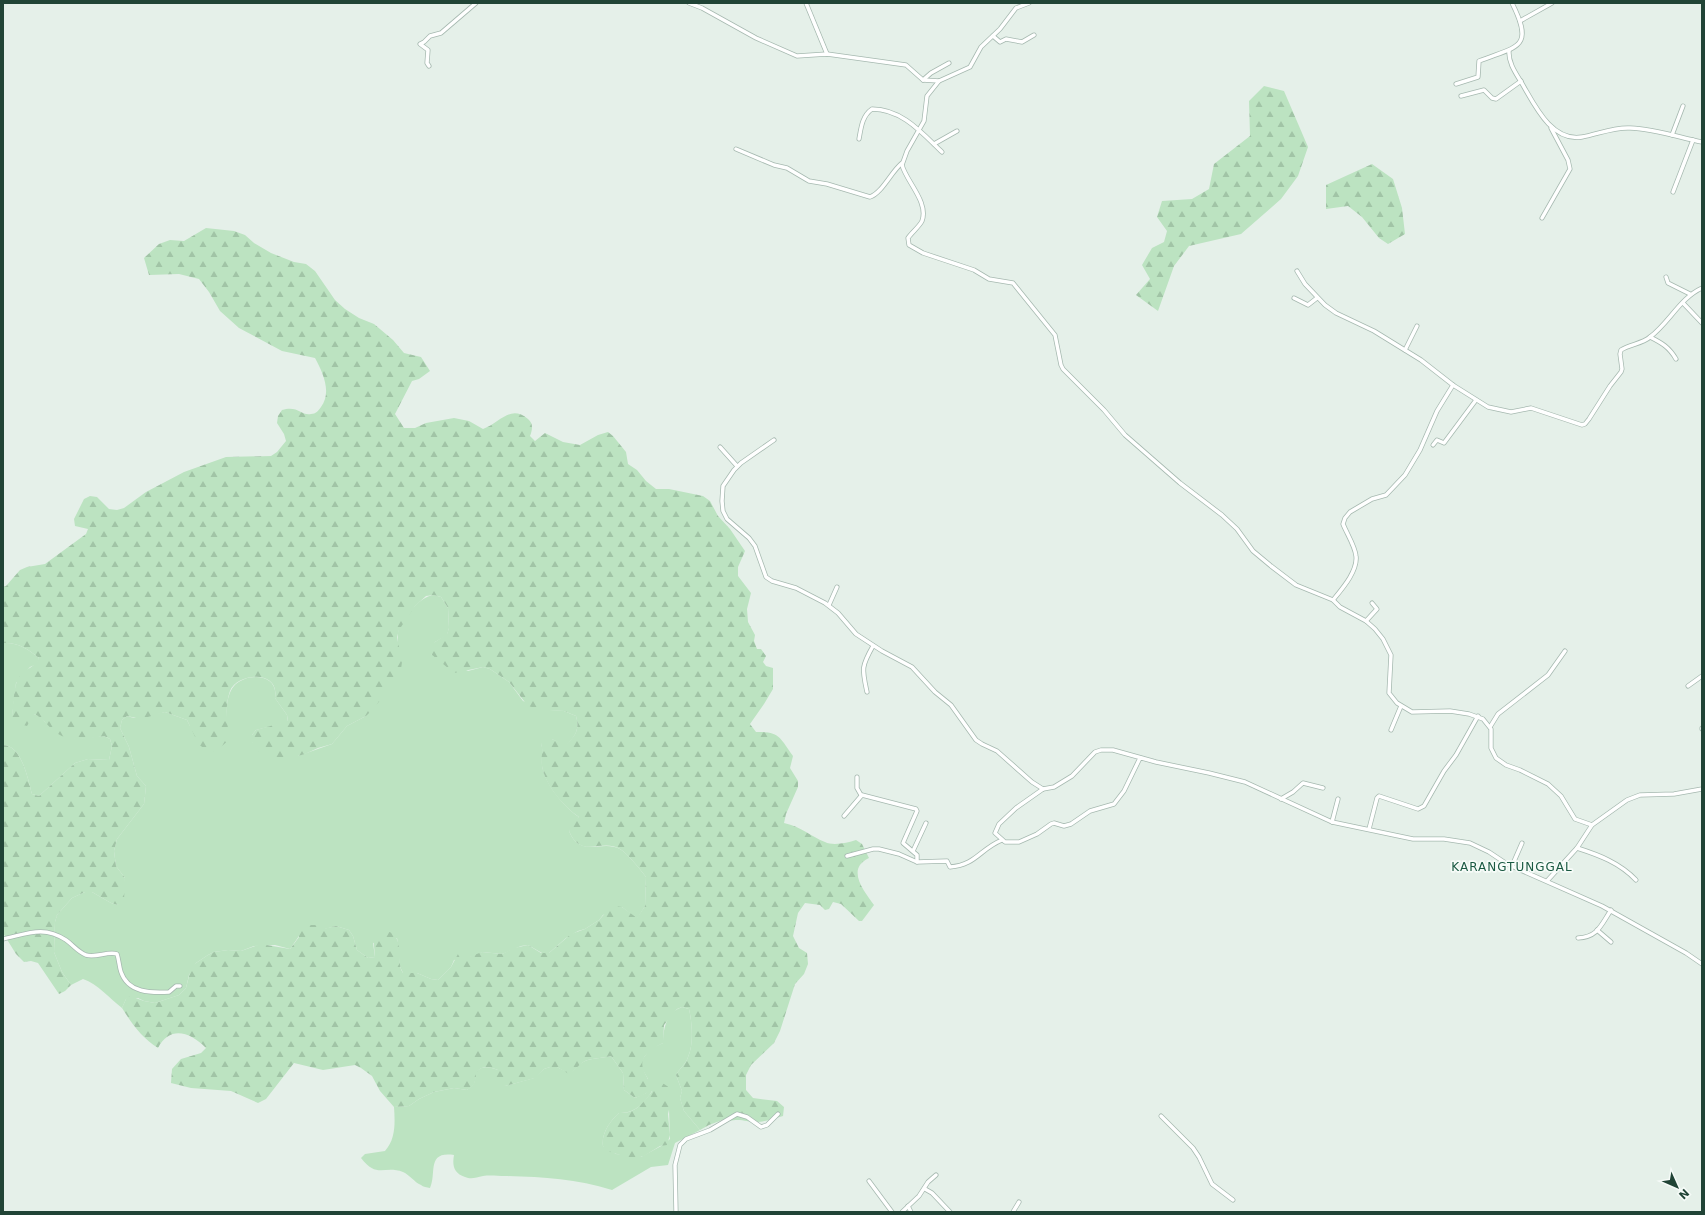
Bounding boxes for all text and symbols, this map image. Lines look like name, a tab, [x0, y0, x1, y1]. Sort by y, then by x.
district label: KARANGTUNGGAL	[1451, 860, 1573, 874]
north arrow	[1657, 1167, 1697, 1207]
text: N	[1676, 1186, 1692, 1202]

